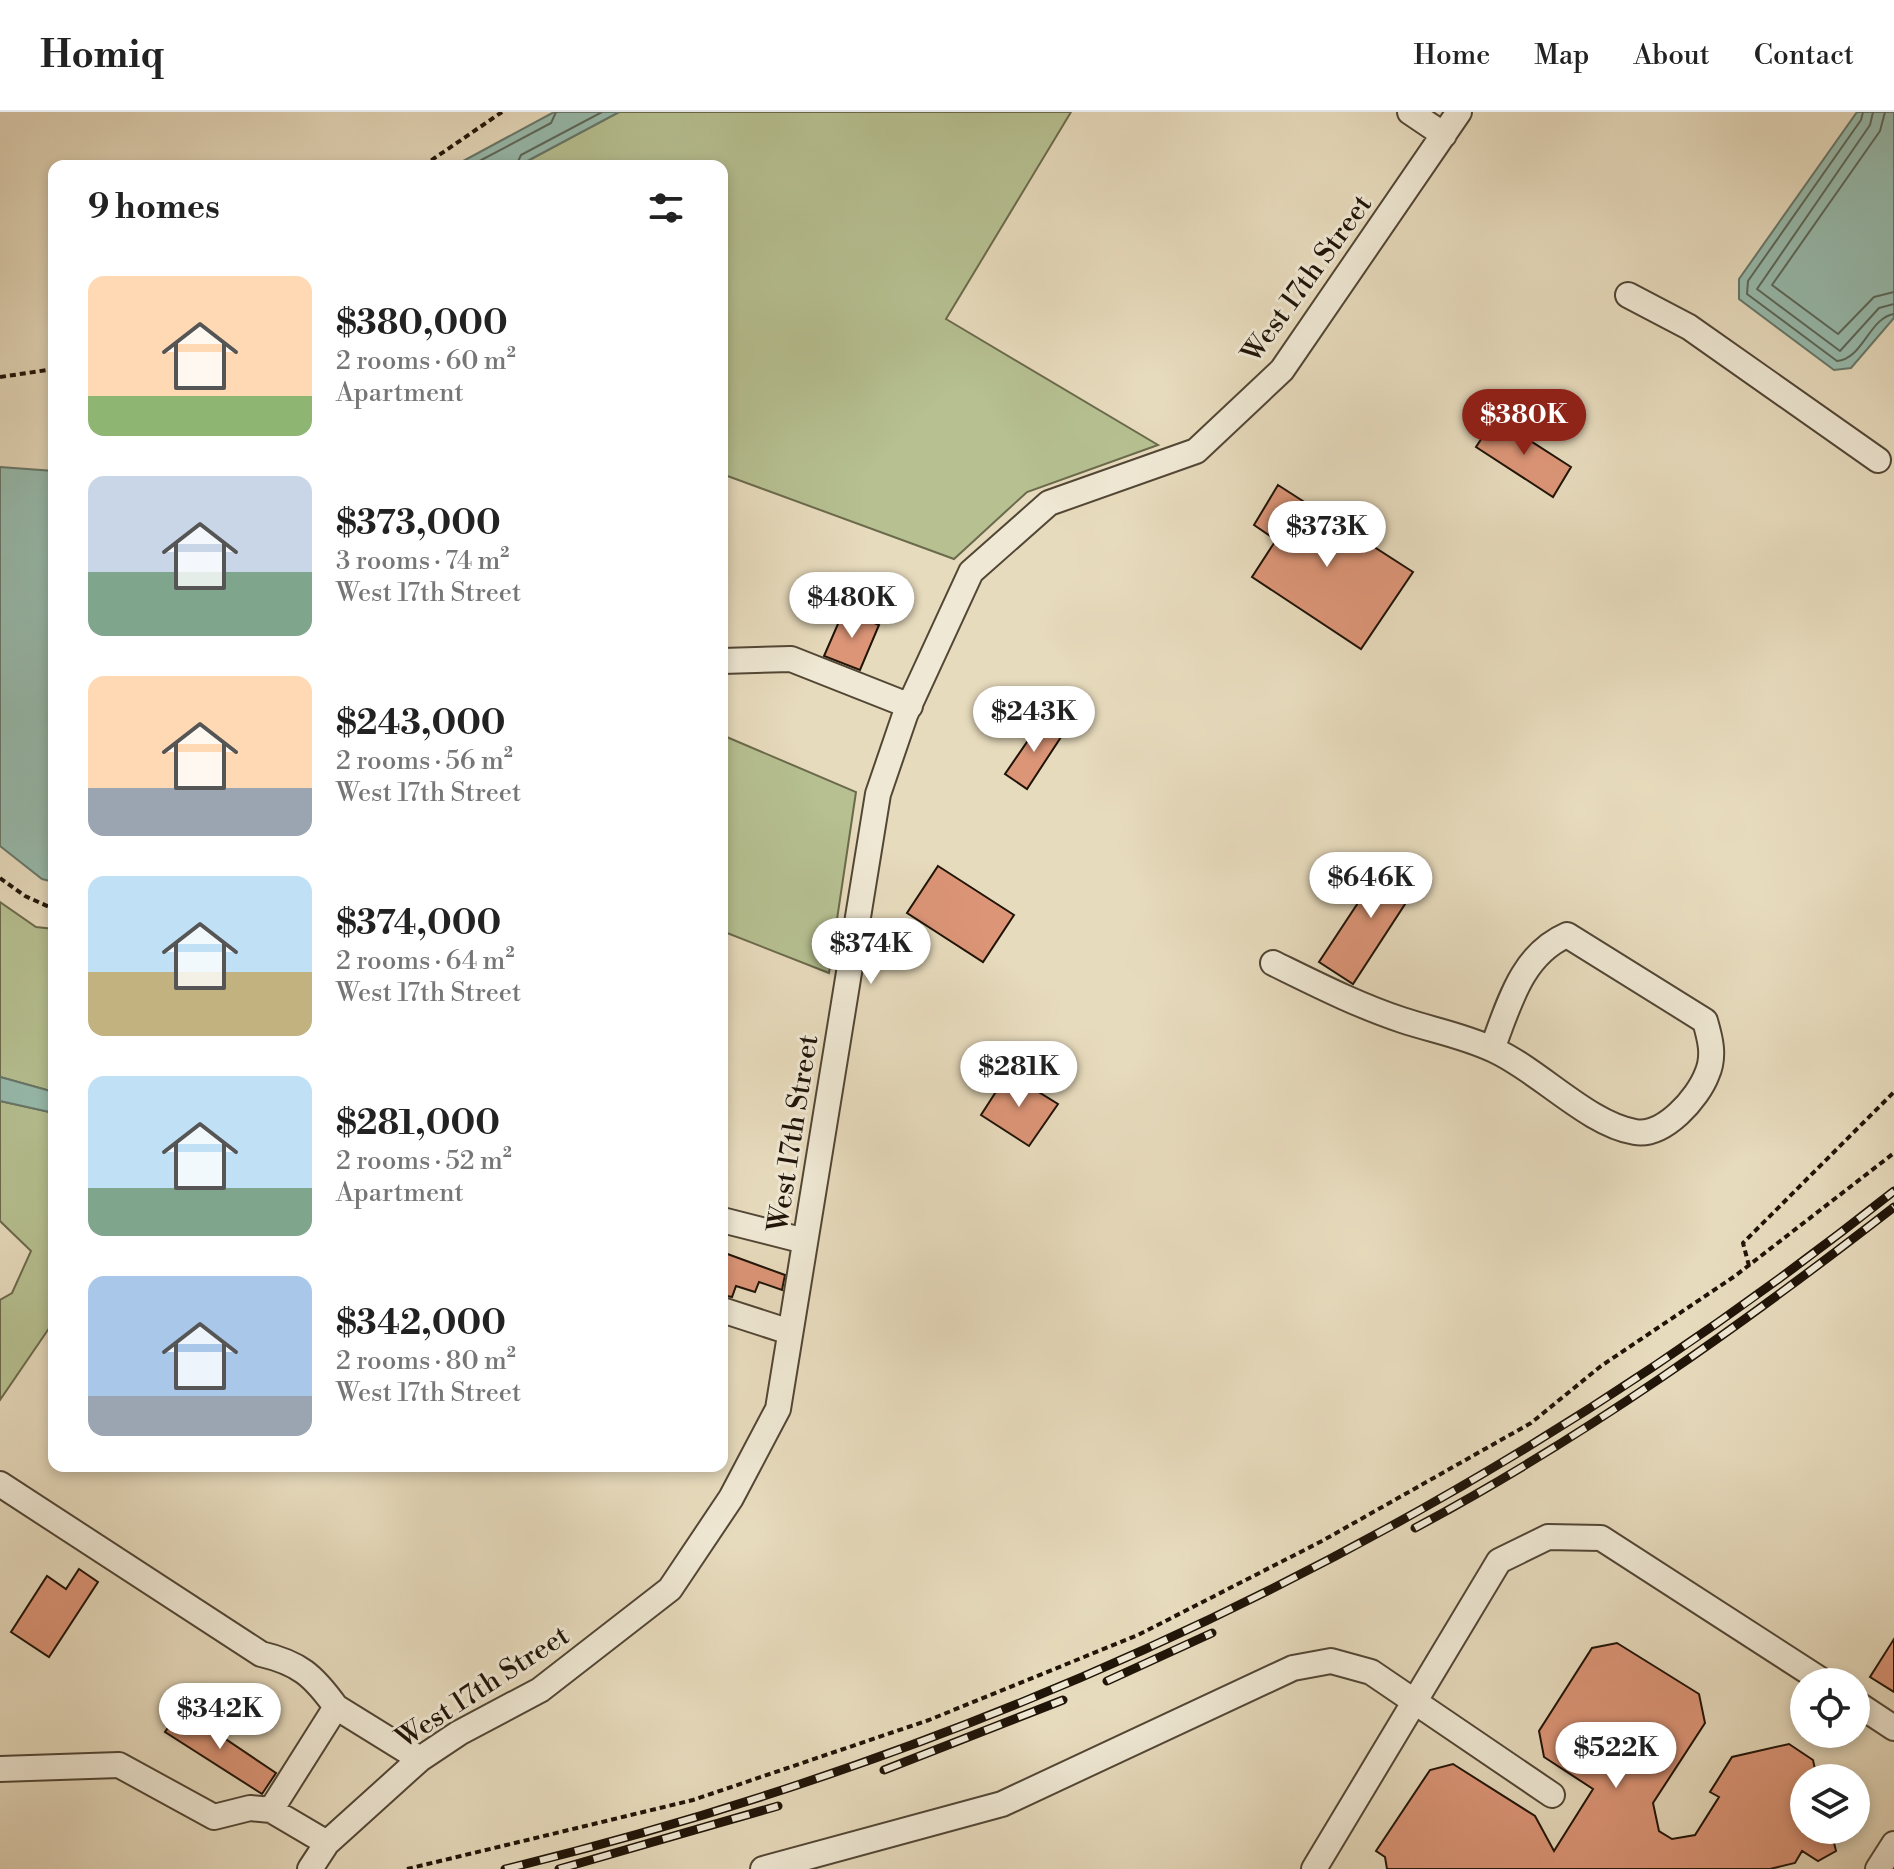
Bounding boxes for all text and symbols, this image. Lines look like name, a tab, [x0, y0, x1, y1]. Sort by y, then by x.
text: Homiq	[40, 32, 164, 79]
text: Home	[1414, 38, 1490, 73]
text: Map	[1534, 38, 1589, 73]
text: About	[1633, 38, 1710, 73]
text: Contact	[1754, 38, 1854, 73]
icon: filters	[644, 186, 688, 230]
text: 9 homes	[88, 187, 220, 229]
street label: West 17th Street	[1234, 188, 1380, 371]
text: $380,000	[336, 303, 508, 345]
icon: home	[152, 308, 248, 404]
text: 2 rooms · 60 m²	[336, 345, 516, 377]
text: Apartment	[336, 377, 464, 409]
pin: $380K	[1468, 389, 1580, 457]
text: $380K	[1480, 399, 1568, 431]
pin: $373K	[1271, 501, 1383, 569]
text: $373,000	[336, 503, 501, 545]
icon: home	[152, 508, 248, 604]
text: $373K	[1286, 511, 1368, 543]
text: 3 rooms · 74 m²	[336, 545, 509, 577]
pin: $480K	[796, 572, 908, 640]
text: West 17th Street	[336, 577, 521, 609]
text: $480K	[807, 582, 897, 614]
pin: $243K	[978, 686, 1090, 754]
text: $243K	[991, 696, 1077, 728]
text: $243,000	[336, 703, 506, 745]
icon: home	[152, 708, 248, 804]
text: 2 rooms · 56 m²	[336, 745, 513, 777]
text: West 17th Street	[336, 777, 521, 809]
pin: $646K	[1315, 852, 1427, 920]
text: $646K	[1327, 862, 1415, 894]
text: $374,000	[336, 903, 501, 945]
icon: home	[152, 908, 248, 1004]
pin: $374K	[815, 918, 927, 986]
text: $374K	[830, 928, 912, 960]
text: 2 rooms · 64 m²	[336, 945, 515, 977]
text: West 17th Street	[336, 977, 521, 1009]
street label: West 17th Street	[760, 1032, 826, 1235]
pin: $281K	[963, 1041, 1075, 1109]
text: $281K	[978, 1051, 1060, 1083]
text: $281,000	[336, 1103, 500, 1145]
icon: home	[152, 1108, 248, 1204]
text: 2 rooms · 52 m²	[336, 1145, 512, 1177]
text: Apartment	[336, 1177, 464, 1209]
text: $342,000	[336, 1303, 506, 1345]
icon: home	[152, 1308, 248, 1404]
text: 2 rooms · 80 m²	[336, 1345, 516, 1377]
text: West 17th Street	[336, 1377, 521, 1409]
street label: West 17th Street	[389, 1618, 576, 1757]
map controls	[1790, 1668, 1870, 1844]
button: locate	[1790, 1668, 1870, 1748]
pin: $342K	[164, 1683, 276, 1751]
text: $342K	[177, 1693, 263, 1725]
pin: $522K	[1560, 1722, 1672, 1790]
text: $522K	[1573, 1732, 1659, 1764]
button: layers	[1790, 1764, 1870, 1844]

